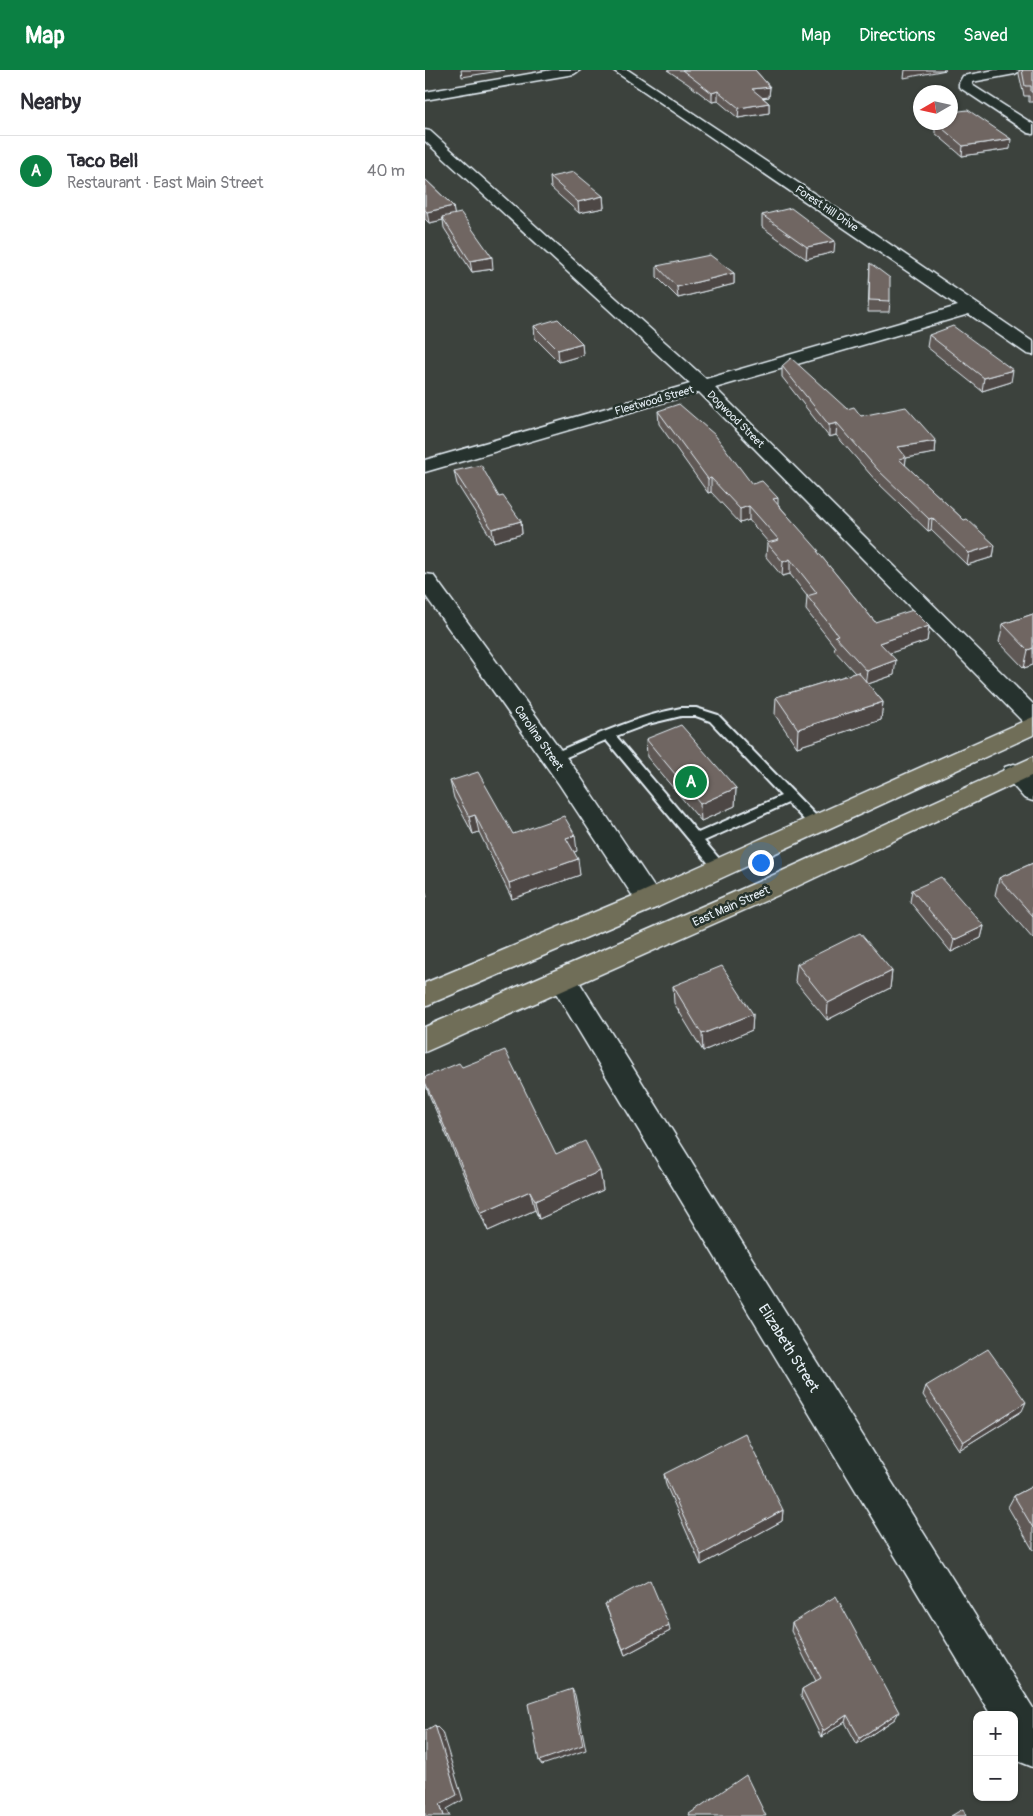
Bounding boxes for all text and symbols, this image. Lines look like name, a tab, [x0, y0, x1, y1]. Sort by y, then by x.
text: Map	[25, 21, 65, 50]
text: Map	[801, 24, 831, 47]
text: Directions	[859, 24, 935, 47]
text: Saved	[963, 24, 1008, 47]
north arrow	[913, 85, 958, 130]
text: Nearby	[20, 89, 81, 116]
text: Taco Bell	[67, 149, 138, 173]
text: A	[31, 161, 41, 181]
text: 40 m	[367, 161, 405, 181]
text: Restaurant · East Main Street	[67, 173, 263, 193]
street label: Forest Hill Drive	[793, 183, 861, 235]
street label: Fleetwood Street	[613, 383, 696, 418]
street label: Dogwood Street	[704, 388, 767, 451]
street label: Carolina Street	[511, 703, 567, 774]
pin: A	[675, 763, 707, 801]
your location	[748, 850, 774, 876]
street label: East Main Street	[690, 883, 772, 930]
street label: Elizabeth Street	[754, 1301, 824, 1397]
map controls	[973, 1711, 1018, 1801]
button: +	[973, 1711, 1018, 1756]
button: −	[973, 1756, 1018, 1801]

